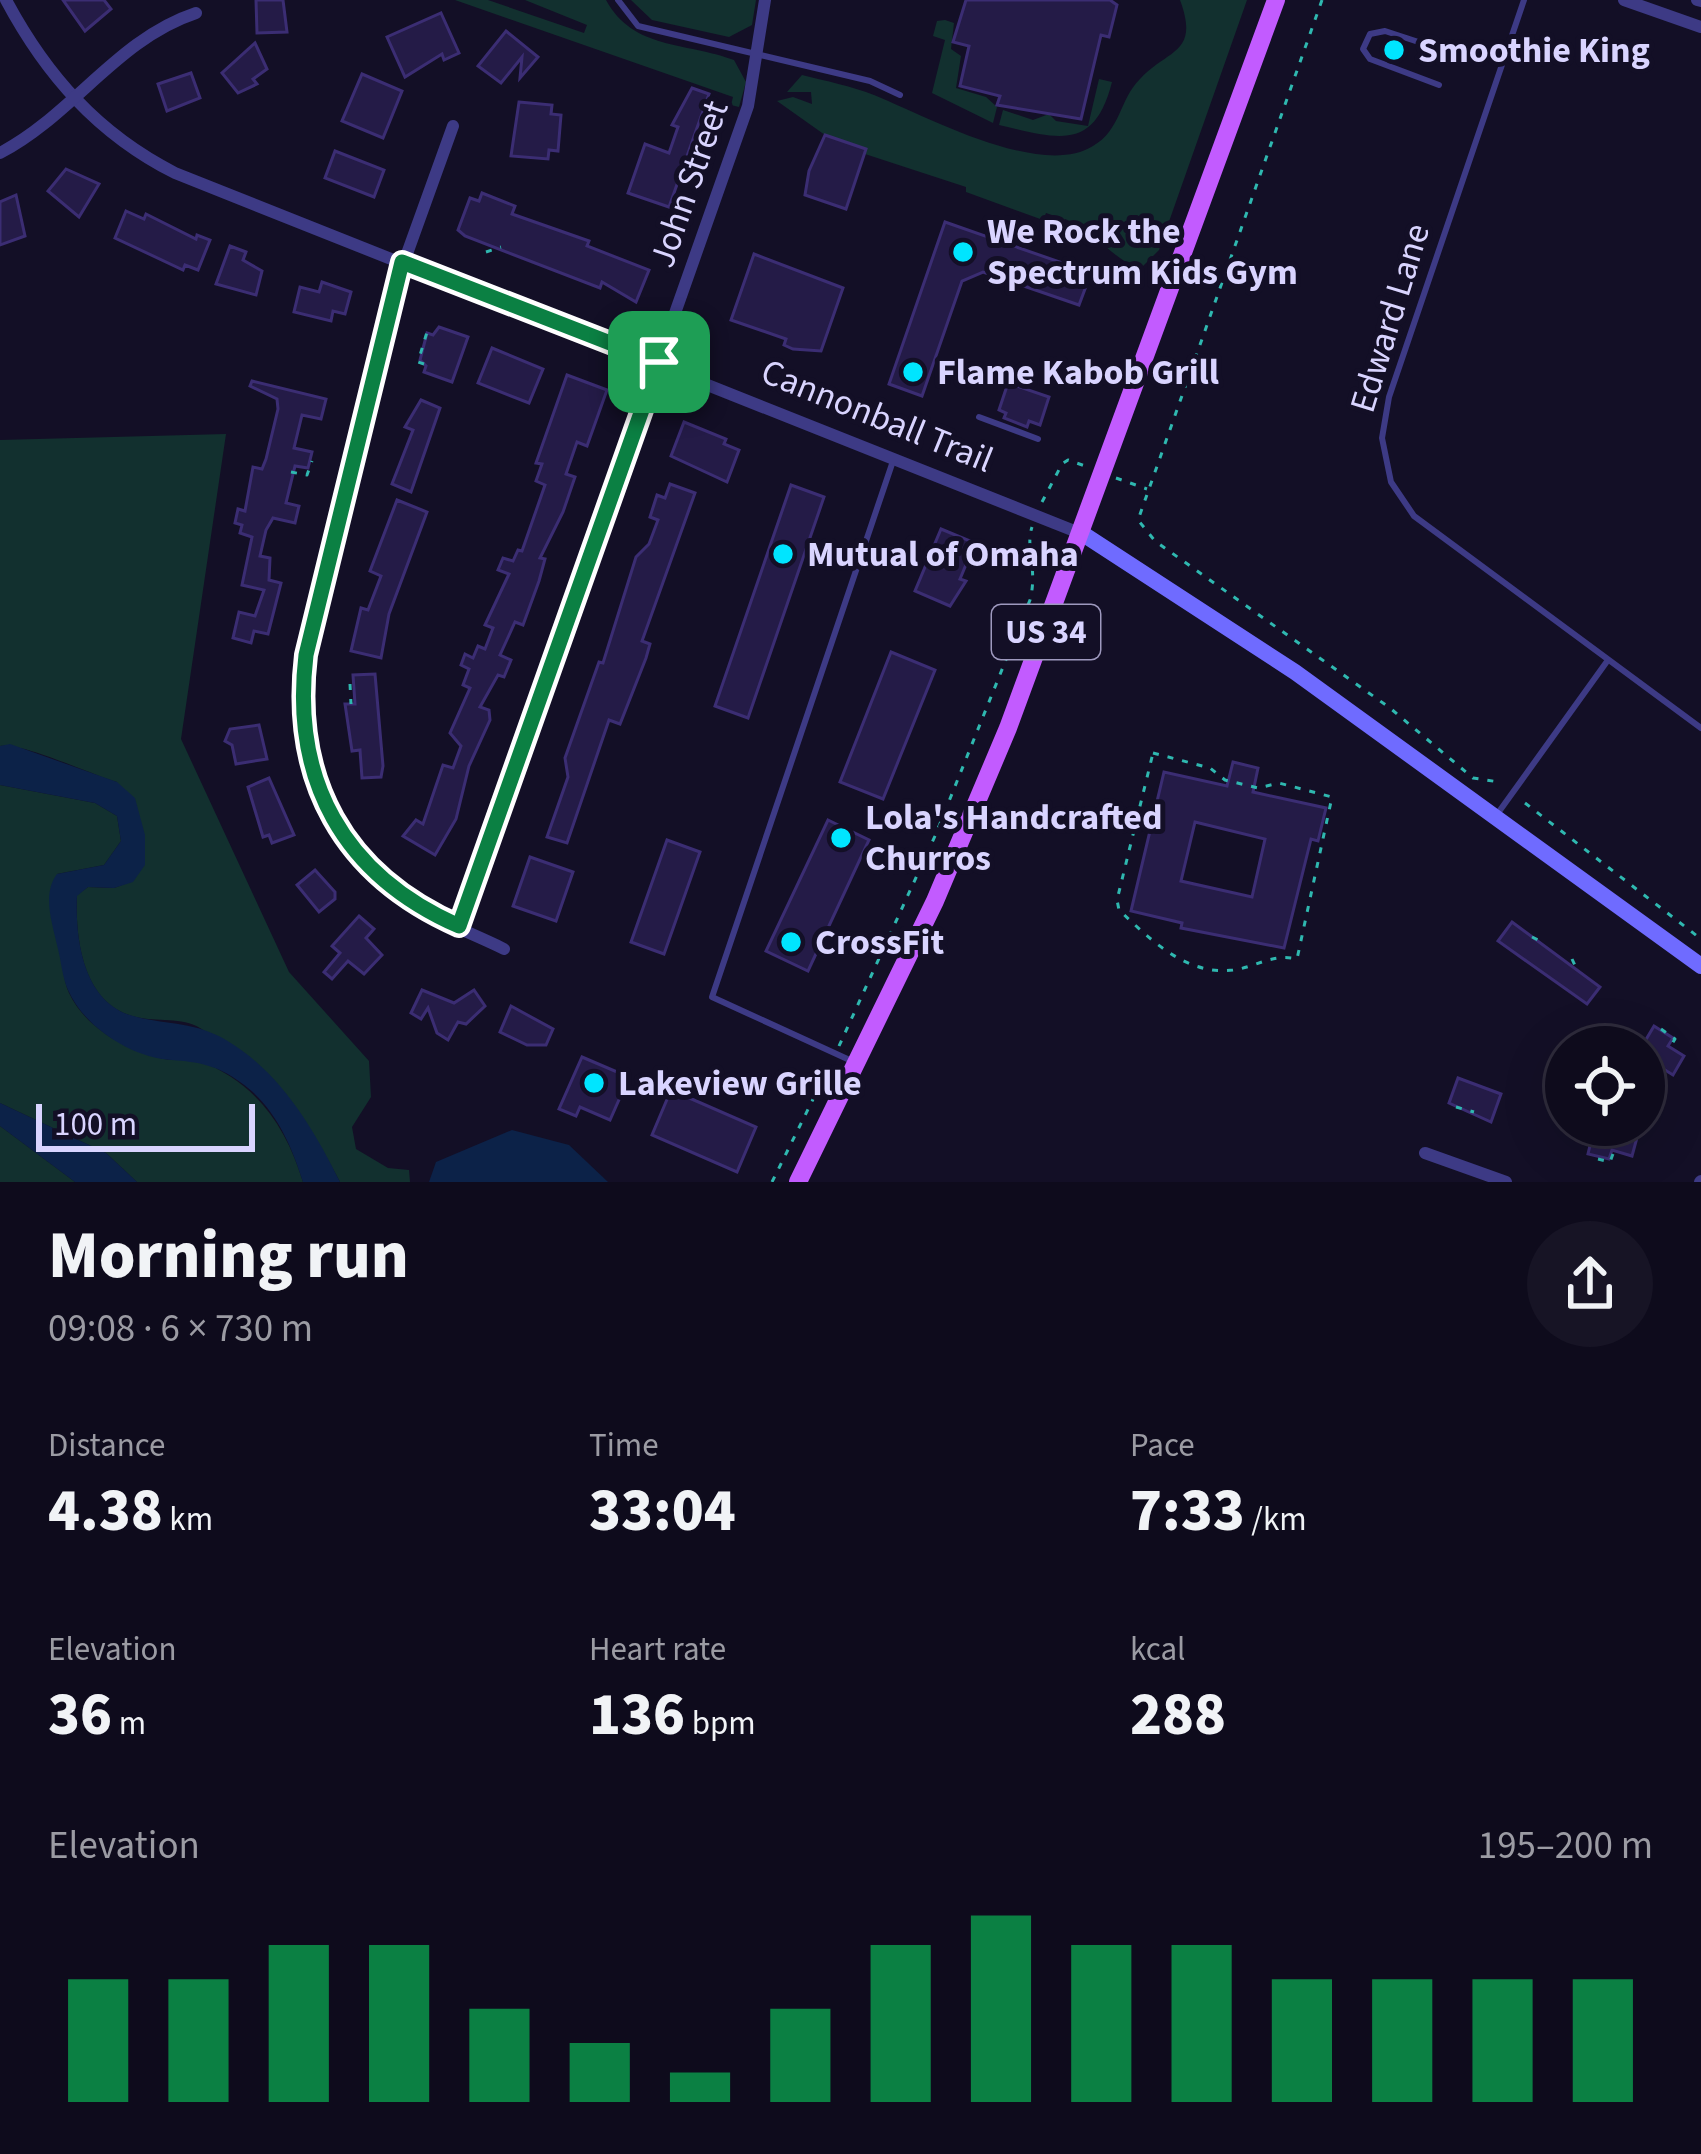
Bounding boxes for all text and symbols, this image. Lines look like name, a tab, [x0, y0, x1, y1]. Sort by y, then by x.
place label: Smoothie King	[1418, 25, 1650, 76]
marker: Smoothie King	[1381, 37, 1407, 63]
street label: John Street	[637, 94, 741, 274]
place label: We Rock the Spectrum Kids Gym	[987, 206, 1298, 298]
street label: Edward Lane	[1337, 217, 1443, 419]
marker: We Rock the Spectrum Kids Gym	[950, 239, 976, 265]
pin	[608, 311, 710, 413]
icon: arrive	[626, 329, 692, 395]
street label: Cannonball Trail	[753, 346, 1001, 486]
place label: Flame Kabob Grill	[937, 347, 1219, 398]
marker: Flame Kabob Grill	[900, 359, 926, 385]
place label: Mutual of Omaha	[807, 529, 1079, 580]
marker: Mutual of Omaha	[770, 541, 796, 567]
road number: US 34	[992, 605, 1100, 659]
place label: Lola's Handcrafted Churros	[865, 792, 1163, 884]
marker: Lola's Handcrafted Churros	[828, 825, 854, 851]
place label: CrossFit	[815, 917, 944, 968]
marker: CrossFit	[778, 929, 804, 955]
map controls	[1545, 1026, 1665, 1146]
button: locate	[1545, 1026, 1665, 1146]
place label: Lakeview Grille	[618, 1058, 862, 1109]
marker: Lakeview Grille	[581, 1070, 607, 1096]
scale bar	[36, 1098, 255, 1151]
text: 100 m	[54, 1101, 137, 1148]
text: Morning run	[48, 1209, 409, 1303]
button: share	[1527, 1221, 1653, 1347]
text: 09:08 · 6 × 730 m	[48, 1301, 313, 1357]
text: Distance	[48, 1422, 165, 1469]
text: Time	[589, 1422, 659, 1469]
text: Pace	[1130, 1422, 1195, 1469]
text: 4.38	[48, 1469, 163, 1554]
text: 33:04	[589, 1469, 736, 1554]
text: 7:33	[1130, 1469, 1245, 1554]
text: km	[163, 1496, 213, 1543]
text: /km	[1245, 1496, 1307, 1543]
text: Elevation	[48, 1626, 177, 1673]
text: Heart rate	[589, 1626, 726, 1673]
text: kcal	[1130, 1626, 1186, 1673]
text: 36	[48, 1673, 112, 1758]
text: 136	[589, 1673, 685, 1758]
text: 288	[1130, 1673, 1226, 1758]
text: m	[112, 1700, 146, 1747]
text: bpm	[685, 1700, 756, 1747]
text: Elevation	[48, 1818, 200, 1874]
text: 195–200 m	[1478, 1818, 1653, 1874]

